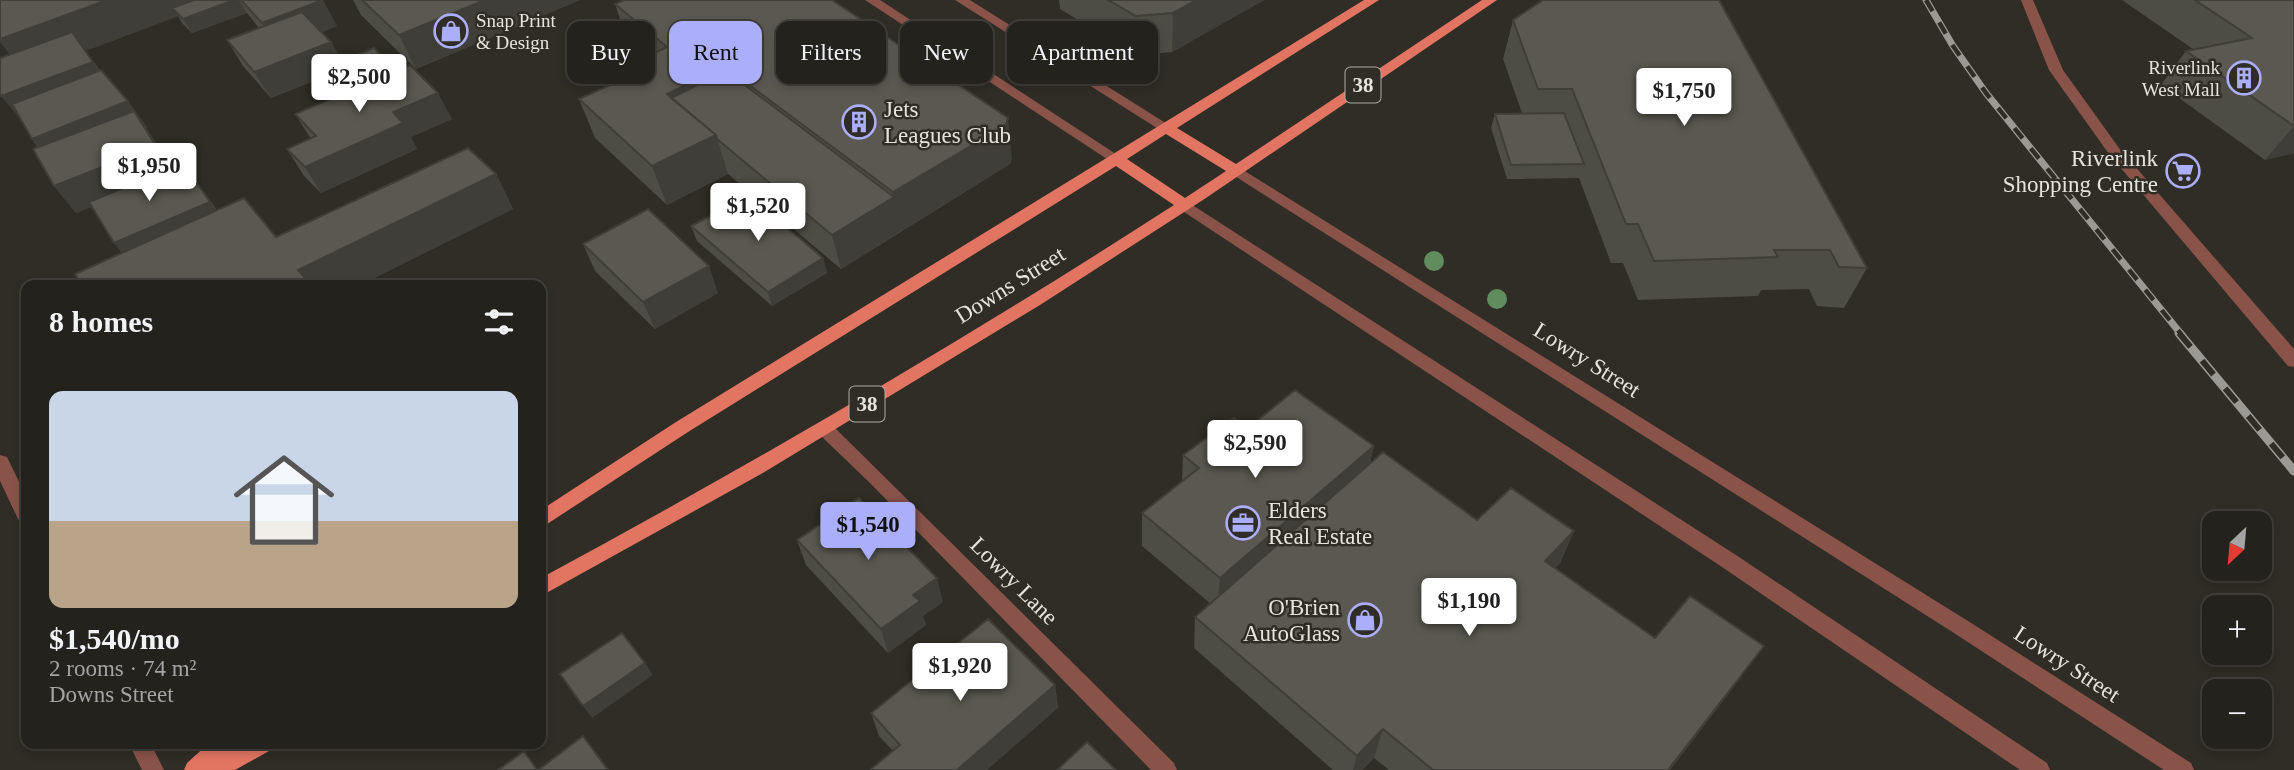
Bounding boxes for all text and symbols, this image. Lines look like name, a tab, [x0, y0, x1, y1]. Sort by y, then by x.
place label: Snap Print & Design	[476, 10, 556, 53]
shop icon: Snap Print & Design	[432, 12, 470, 50]
chip: Buy	[567, 21, 655, 84]
chip: Rent	[669, 21, 762, 84]
chip: Filters	[776, 21, 886, 84]
chip: New	[900, 21, 993, 84]
chip: Apartment	[1007, 21, 1158, 84]
pin: $2,500	[302, 54, 416, 114]
place label: Riverlink West Mall	[2142, 57, 2220, 100]
building icon: Riverlink West Mall	[2225, 59, 2263, 97]
text: $2,500	[327, 64, 391, 89]
road number: 38	[1346, 68, 1380, 102]
pin: $1,750	[1627, 68, 1741, 128]
text: $1,750	[1652, 78, 1716, 103]
place label: Jets Leagues Club	[884, 97, 1011, 148]
building icon: Jets Leagues Club	[840, 103, 878, 141]
pin: $1,950	[92, 144, 206, 203]
place label: Riverlink Shopping Centre	[2003, 146, 2158, 197]
supermarket icon: Riverlink Shopping Centre	[2164, 152, 2202, 190]
text: $1,950	[117, 153, 181, 178]
pin: $1,520	[701, 184, 815, 243]
text: $1,520	[726, 193, 790, 218]
street label: Downs Street	[951, 241, 1070, 329]
icon: filters	[480, 303, 518, 341]
text: 8 homes	[49, 305, 153, 338]
street label: Lowry Street	[1529, 317, 1645, 403]
road number: 38	[850, 386, 884, 422]
pin: $2,590	[1198, 420, 1312, 480]
text: $2,590	[1223, 430, 1287, 455]
icon: home	[221, 437, 347, 563]
place label: Elders Real Estate	[1268, 498, 1372, 549]
pin: $1,540	[811, 503, 925, 562]
office icon: Elders Real Estate	[1224, 504, 1262, 542]
north arrow	[2202, 511, 2272, 581]
map controls	[2202, 511, 2272, 749]
text: $1,540	[836, 512, 900, 537]
street label: Lowry Lane	[965, 532, 1063, 630]
pin: $1,190	[1412, 578, 1526, 638]
text: $1,190	[1437, 588, 1501, 613]
place label: O'Brien AutoGlass	[1243, 595, 1340, 646]
button: +	[2202, 595, 2272, 665]
shop icon: O'Brien AutoGlass	[1346, 601, 1384, 639]
street label: Lowry Street	[2010, 621, 2125, 708]
text: $1,540/mo	[49, 622, 180, 655]
pin: $1,920	[903, 644, 1017, 703]
text: $1,920	[928, 653, 992, 678]
text: 2 rooms · 74 m²	[49, 656, 196, 681]
button: −	[2202, 679, 2272, 749]
text: Downs Street	[49, 682, 174, 707]

